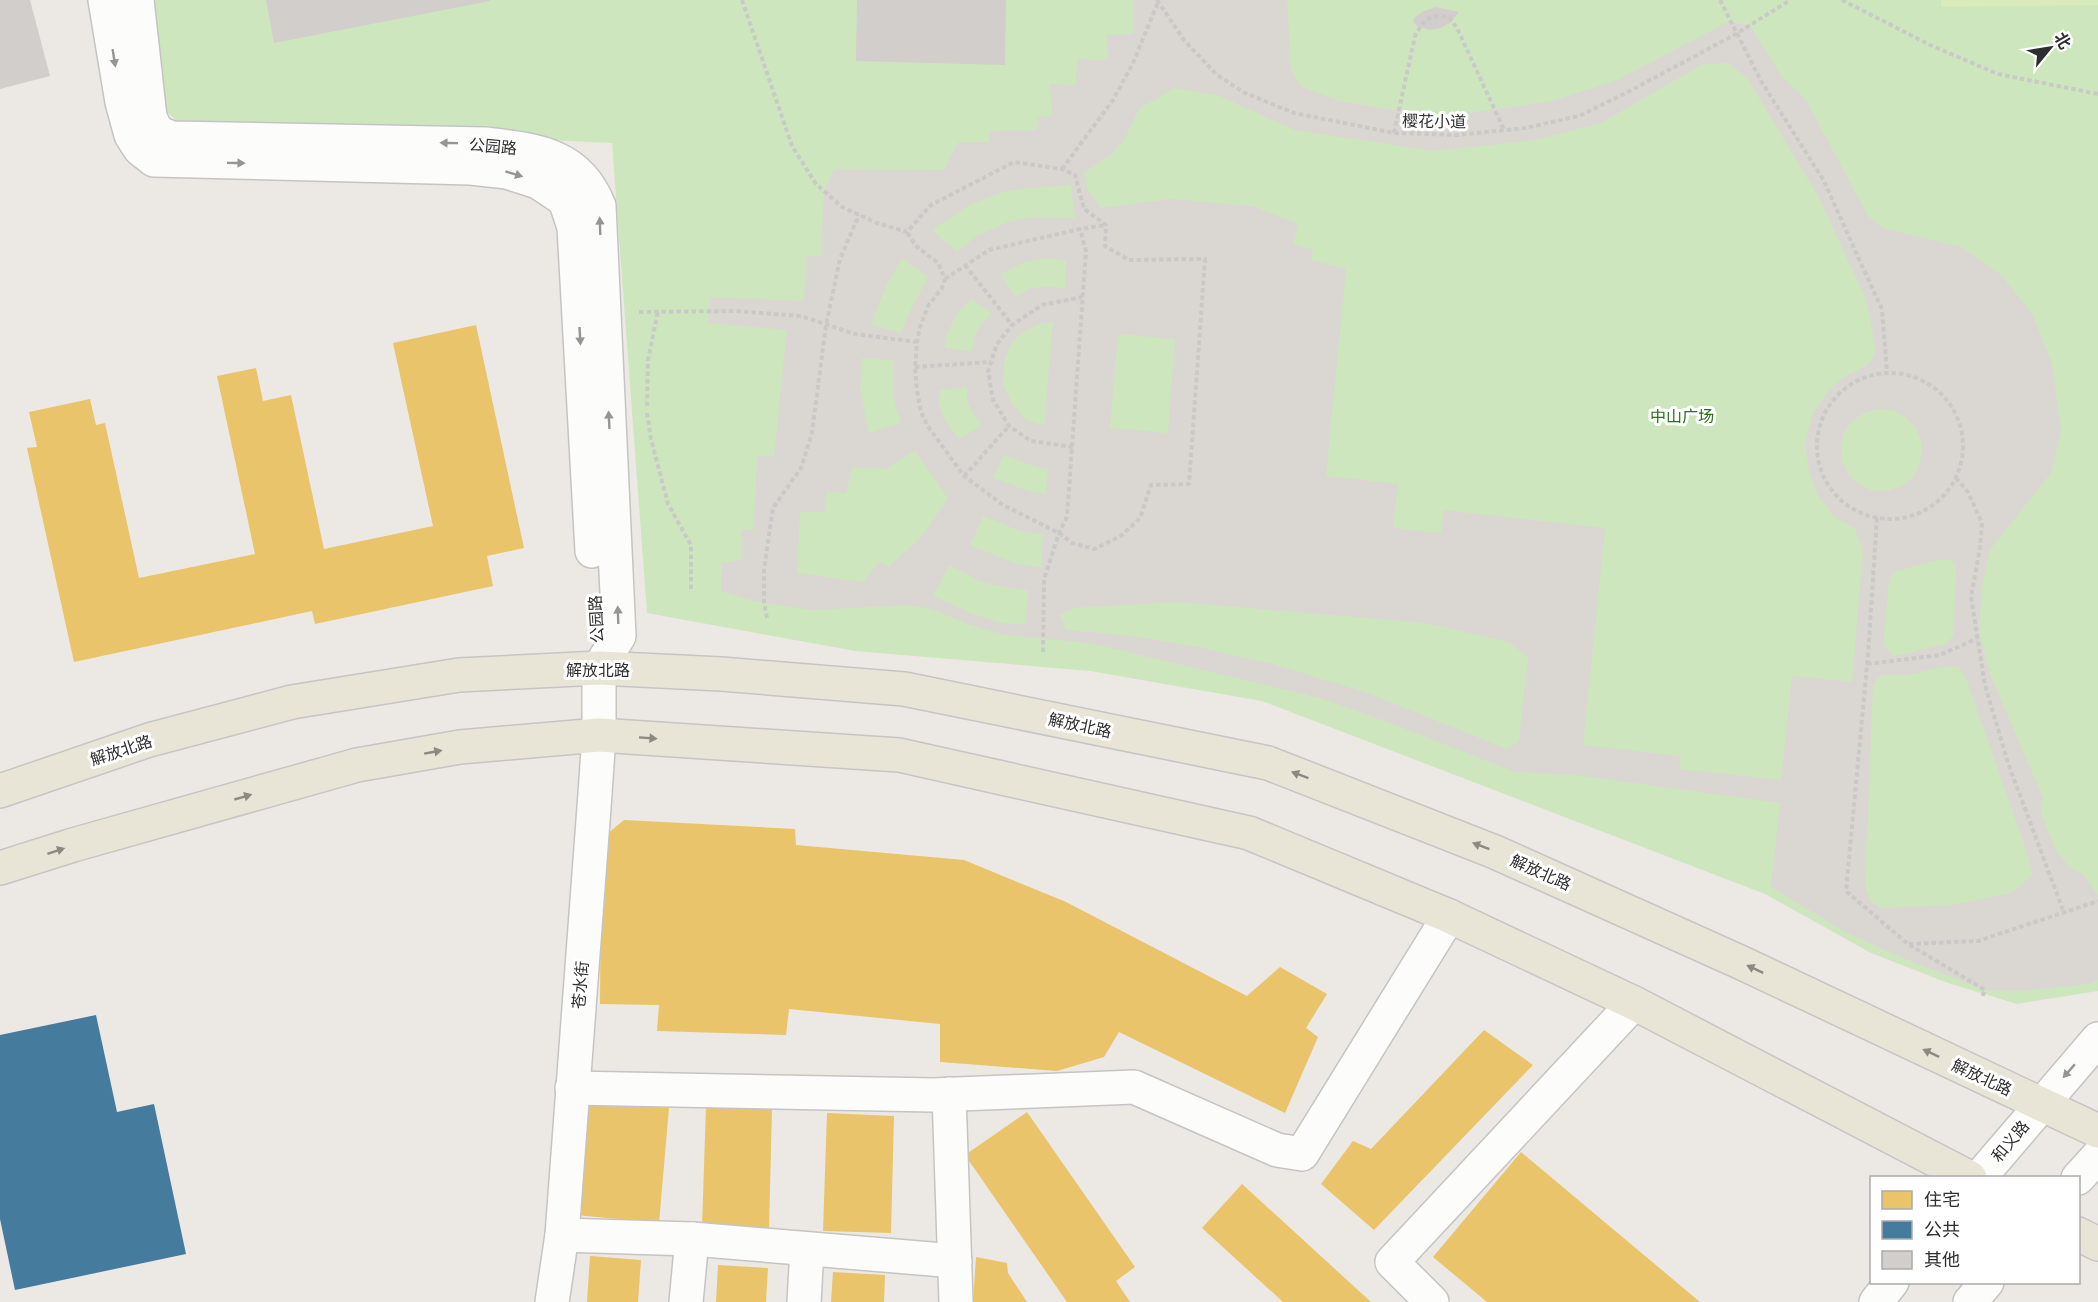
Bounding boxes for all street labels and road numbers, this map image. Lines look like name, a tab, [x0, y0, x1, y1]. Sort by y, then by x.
street label: 樱花小道	[1402, 109, 1466, 134]
street label: 公园路	[468, 133, 518, 160]
street label: 公园路	[584, 594, 609, 644]
street label: 解放北路	[566, 659, 630, 682]
street label: 解放北路	[1046, 708, 1114, 743]
street label: 解放北路	[87, 730, 155, 771]
street label: 解放北路	[1507, 849, 1575, 896]
street label: 苍水街	[567, 960, 594, 1010]
street label: 解放北路	[1948, 1054, 2016, 1101]
street label: 和义路	[1986, 1116, 2035, 1167]

